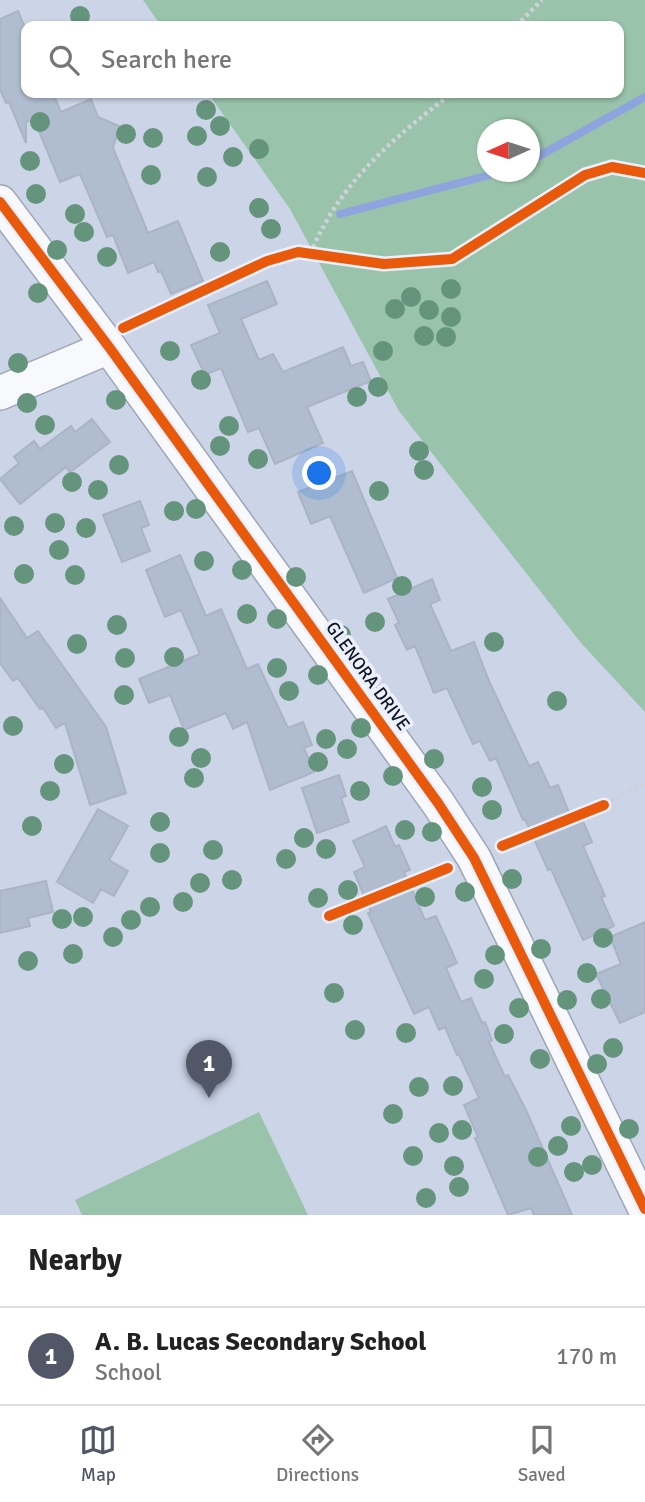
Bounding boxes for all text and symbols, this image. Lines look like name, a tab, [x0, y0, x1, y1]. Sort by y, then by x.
search box	[21, 21, 624, 98]
icon: search	[45, 41, 83, 79]
text: Search here	[101, 44, 232, 76]
north arrow	[477, 119, 540, 182]
your location	[302, 456, 336, 490]
street label: GLENORA DRIVE	[321, 617, 415, 735]
pin: 1	[186, 1040, 232, 1098]
text: Nearby	[28, 1242, 122, 1279]
text: A. B. Lucas Secondary School	[95, 1326, 426, 1358]
text: 1	[45, 1342, 57, 1371]
text: 170 m	[556, 1342, 617, 1371]
text: School	[95, 1358, 162, 1387]
tab: Map	[79, 1421, 117, 1487]
tab: Directions	[276, 1421, 359, 1487]
tab: Saved	[518, 1421, 566, 1487]

